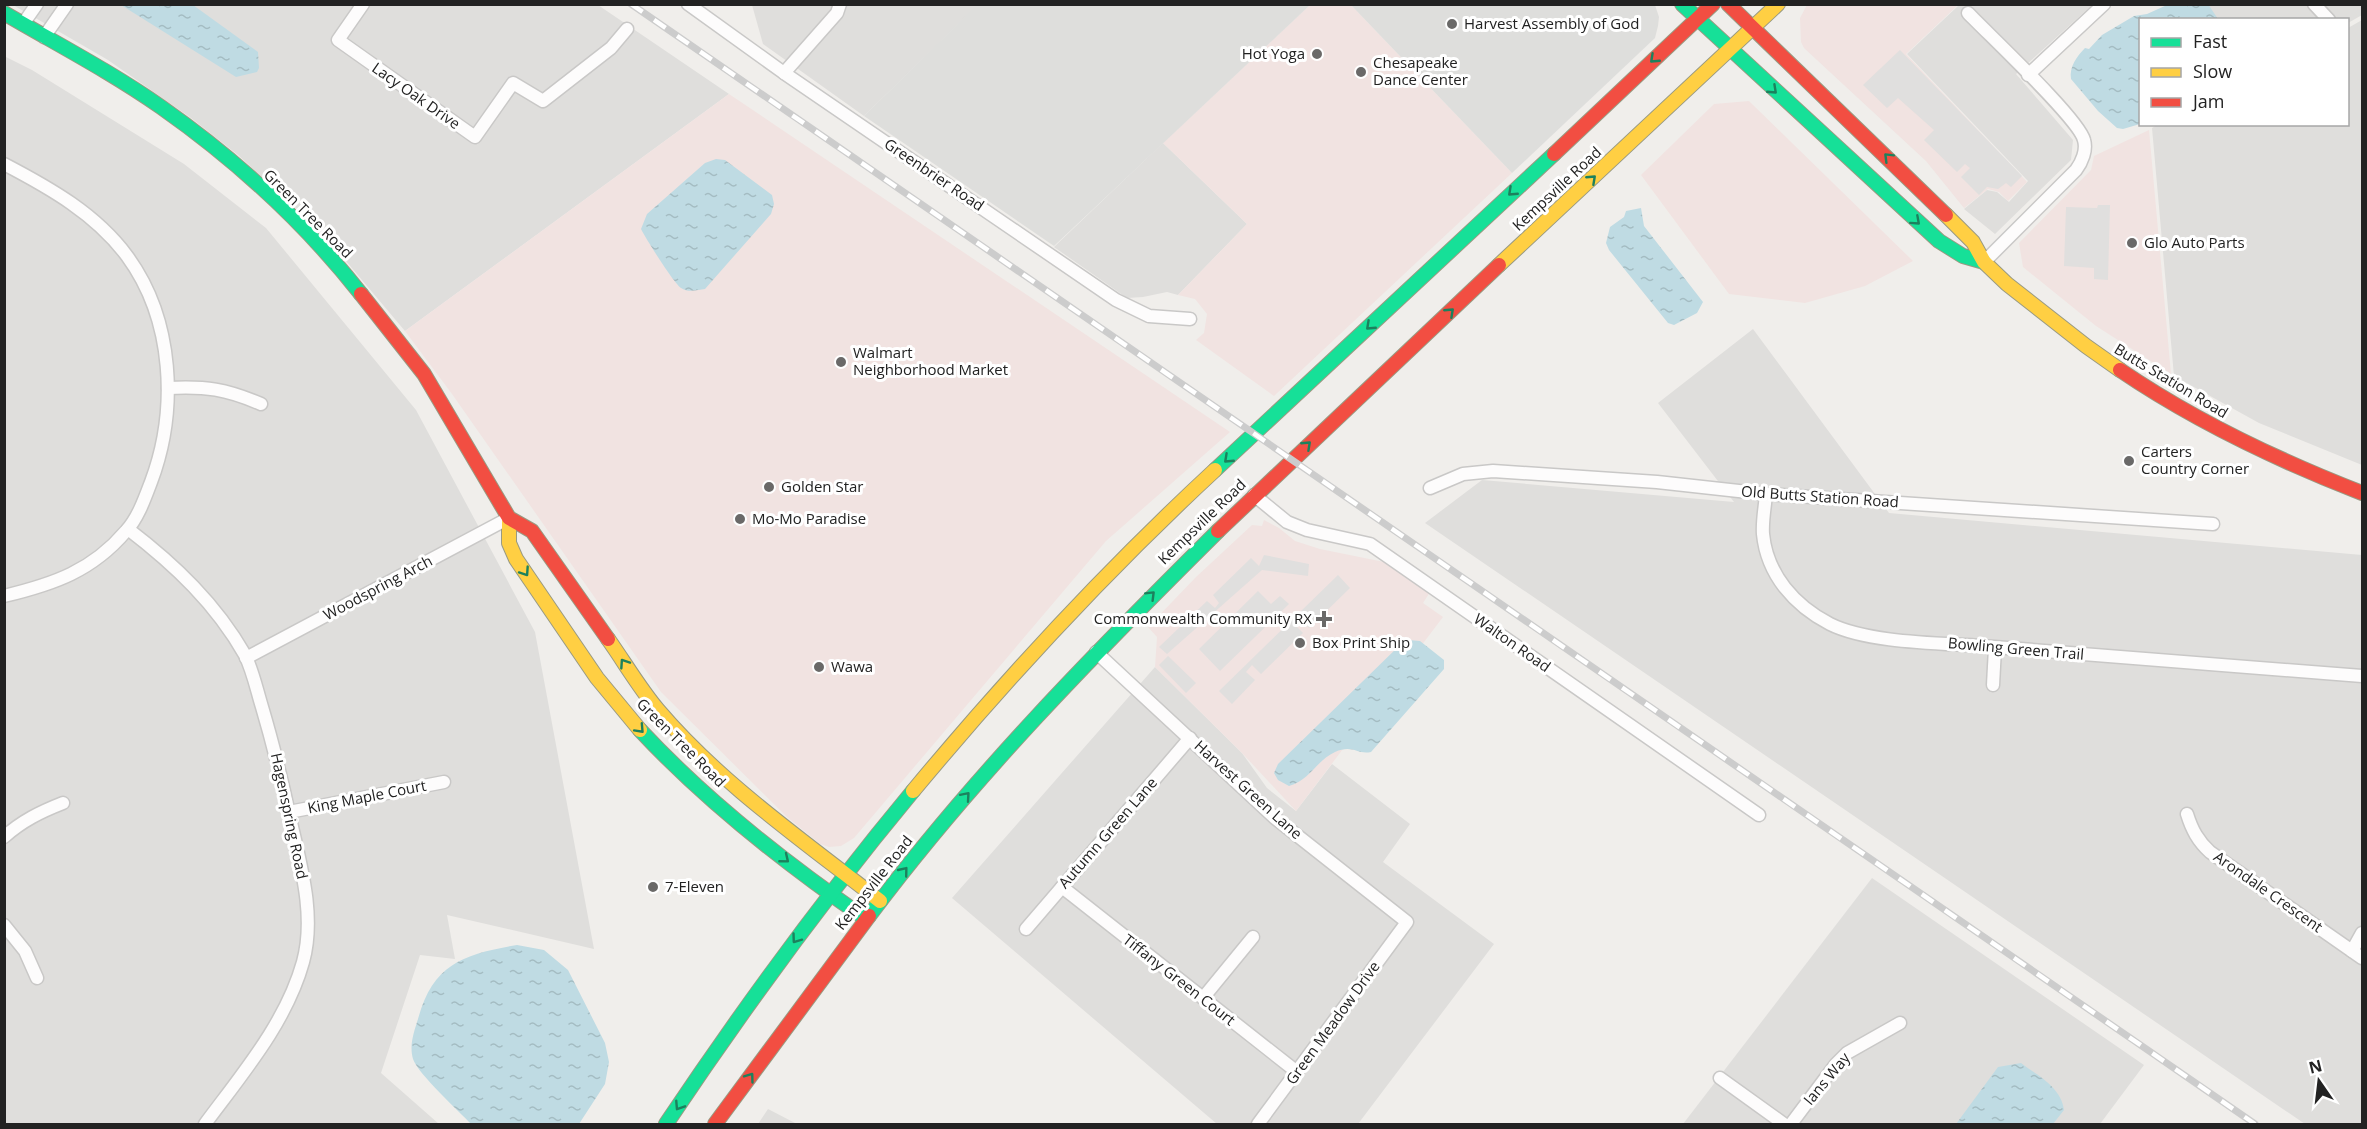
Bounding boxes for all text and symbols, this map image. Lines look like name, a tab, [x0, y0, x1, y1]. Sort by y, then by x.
place label: Harvest Assembly of God	[1464, 13, 1639, 33]
marker: Harvest Assembly of God	[1445, 17, 1459, 31]
legend	[2139, 18, 2349, 126]
text: Fast	[2193, 29, 2227, 53]
place label: Hot Yoga	[1242, 43, 1305, 63]
marker: Hot Yoga	[1310, 47, 1324, 61]
place label: Chesapeake Dance Center	[1373, 52, 1468, 89]
one-way arrow	[1651, 52, 1661, 63]
street label: Lacy Oak Drive	[369, 57, 465, 133]
text: Slow	[2193, 59, 2232, 83]
marker: Chesapeake Dance Center	[1354, 65, 1368, 79]
one-way arrow	[1765, 82, 1776, 93]
text: Jam	[2191, 89, 2225, 113]
street label: Greenbrier Road	[881, 133, 988, 215]
street label: Kempsville Road	[1508, 142, 1605, 235]
one-way arrow	[1885, 154, 1896, 165]
street label: Green Tree Road	[260, 165, 357, 262]
one-way arrow	[1585, 175, 1596, 186]
one-way arrow	[1508, 185, 1519, 196]
one-way arrow	[1910, 214, 1920, 225]
place label: Glo Auto Parts	[2144, 232, 2245, 252]
marker: Glo Auto Parts	[2125, 236, 2139, 250]
one-way arrow	[1443, 308, 1453, 319]
one-way arrow	[1366, 319, 1376, 330]
street label: Butts Station Road	[2111, 338, 2232, 422]
place label: Walmart Neighborhood Market	[853, 342, 1008, 379]
marker: Walmart Neighborhood Market	[834, 355, 848, 369]
one-way arrow	[1300, 441, 1311, 452]
place label: Carters Country Corner	[2141, 441, 2249, 478]
one-way arrow	[1224, 452, 1235, 463]
marker: Carters Country Corner	[2122, 454, 2136, 468]
street label: Kempsville Road	[1153, 474, 1250, 568]
place label: Golden Star	[781, 476, 863, 496]
marker: Golden Star	[762, 480, 776, 494]
street label: Old Butts Station Road	[1741, 481, 1900, 511]
place label: Mo-Mo Paradise	[752, 508, 866, 528]
marker: Mo-Mo Paradise	[733, 512, 747, 526]
street label: Woodspring Arch	[320, 550, 435, 624]
one-way arrow	[518, 566, 529, 577]
one-way arrow	[1144, 591, 1155, 602]
place label: Commonwealth Community RX	[1094, 608, 1312, 628]
street label: Walton Road	[1470, 608, 1555, 676]
marker: Commonwealth Community RX	[1317, 612, 1331, 626]
place label: Box Print Ship	[1312, 632, 1410, 652]
street label: Bowling Green Trail	[1947, 632, 2085, 664]
marker: Box Print Ship	[1293, 636, 1307, 650]
place label: Wawa	[831, 656, 873, 676]
one-way arrow	[620, 659, 631, 670]
marker: Wawa	[812, 660, 826, 674]
street label: Green Tree Road	[633, 694, 730, 791]
one-way arrow	[633, 722, 644, 733]
street label: Harvest Green Lane	[1190, 735, 1307, 843]
street label: Hagenspring Road	[267, 751, 313, 881]
street label: Autumn Green Lane	[1053, 773, 1161, 892]
street label: King Maple Court	[306, 775, 428, 817]
one-way arrow	[959, 792, 970, 803]
street label: Kempsville Road	[830, 831, 916, 934]
street label: Arondale Crescent	[2210, 846, 2327, 936]
one-way arrow	[778, 852, 789, 863]
one-way arrow	[897, 867, 908, 878]
place label: 7-Eleven	[665, 876, 724, 896]
marker: 7-Eleven	[646, 880, 660, 894]
street label: Tiffany Green Court	[1119, 929, 1240, 1029]
one-way arrow	[792, 932, 803, 943]
street label: Green Meadow Drive	[1281, 957, 1384, 1088]
street label: Ians Way	[1798, 1048, 1854, 1109]
north arrow	[2289, 1051, 2349, 1111]
text: N	[2306, 1054, 2324, 1079]
one-way arrow	[743, 1073, 754, 1084]
one-way arrow	[674, 1100, 686, 1110]

